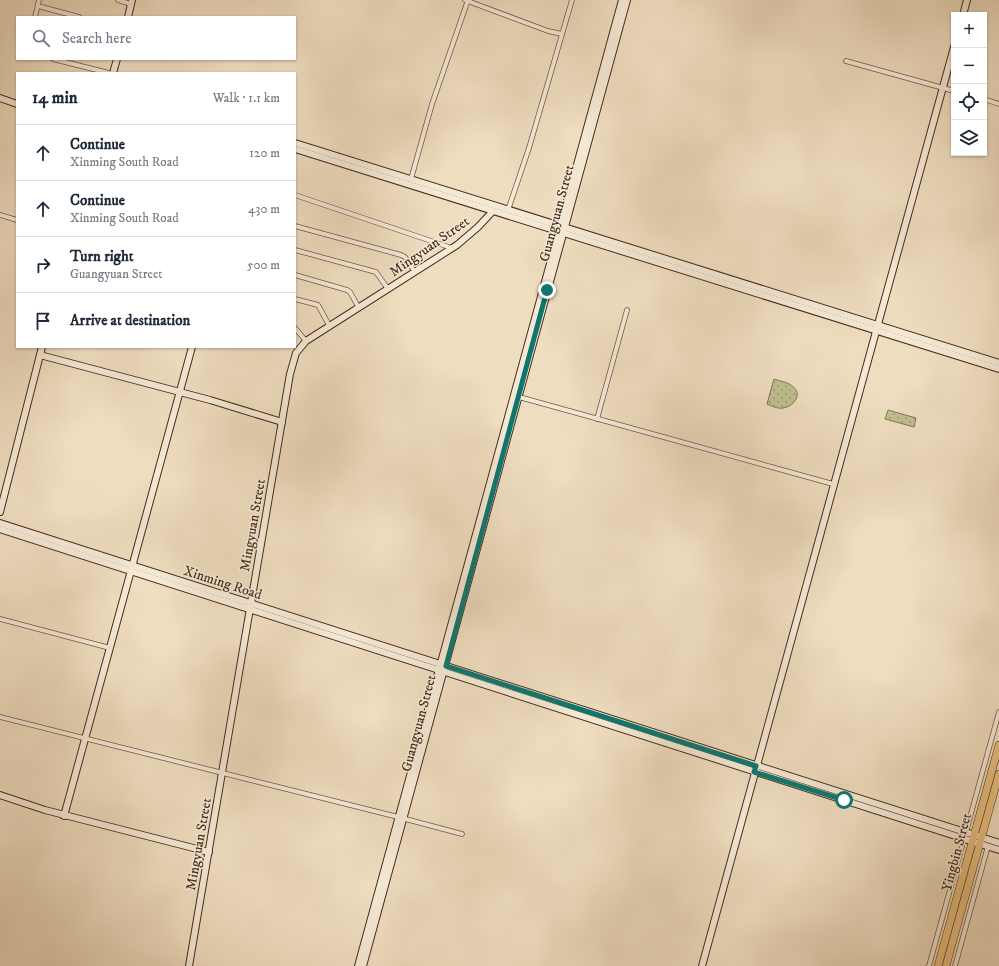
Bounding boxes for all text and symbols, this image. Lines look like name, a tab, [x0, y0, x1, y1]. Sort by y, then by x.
map controls	[951, 12, 987, 156]
button: +	[951, 12, 987, 48]
search box	[16, 16, 296, 60]
icon: search	[30, 27, 52, 49]
text: Search here	[62, 29, 131, 48]
button: −	[951, 48, 987, 84]
button: locate	[951, 84, 987, 120]
text: 14 min	[32, 87, 78, 109]
text: Walk · 1.1 km	[213, 90, 280, 106]
button: layers	[951, 120, 987, 156]
text: Continue	[70, 135, 125, 154]
icon: ahead	[32, 142, 54, 164]
text: 120 m	[249, 145, 280, 161]
text: Xinming South Road	[70, 154, 179, 170]
street label: Guangyuan Street	[535, 162, 579, 264]
text: Continue	[70, 191, 125, 210]
icon: ahead	[32, 198, 54, 220]
text: 430 m	[248, 201, 280, 217]
text: Xinming South Road	[70, 210, 179, 226]
street label: Mingyuan Street	[386, 212, 473, 281]
text: Turn right	[70, 247, 133, 266]
icon: right	[32, 254, 54, 276]
text: 500 m	[247, 257, 280, 273]
text: Guangyuan Street	[70, 266, 162, 282]
route end	[538, 281, 556, 299]
icon: arrive	[32, 310, 54, 332]
text: Arrive at destination	[70, 311, 190, 330]
street label: Mingyuan Street	[236, 477, 270, 573]
street label: Xinming Road	[181, 562, 264, 604]
street label: Guangyuan Street	[397, 672, 441, 774]
route start	[835, 791, 853, 809]
street label: Mingyuan Street	[182, 796, 216, 892]
street label: Yingbin Street	[938, 811, 976, 893]

